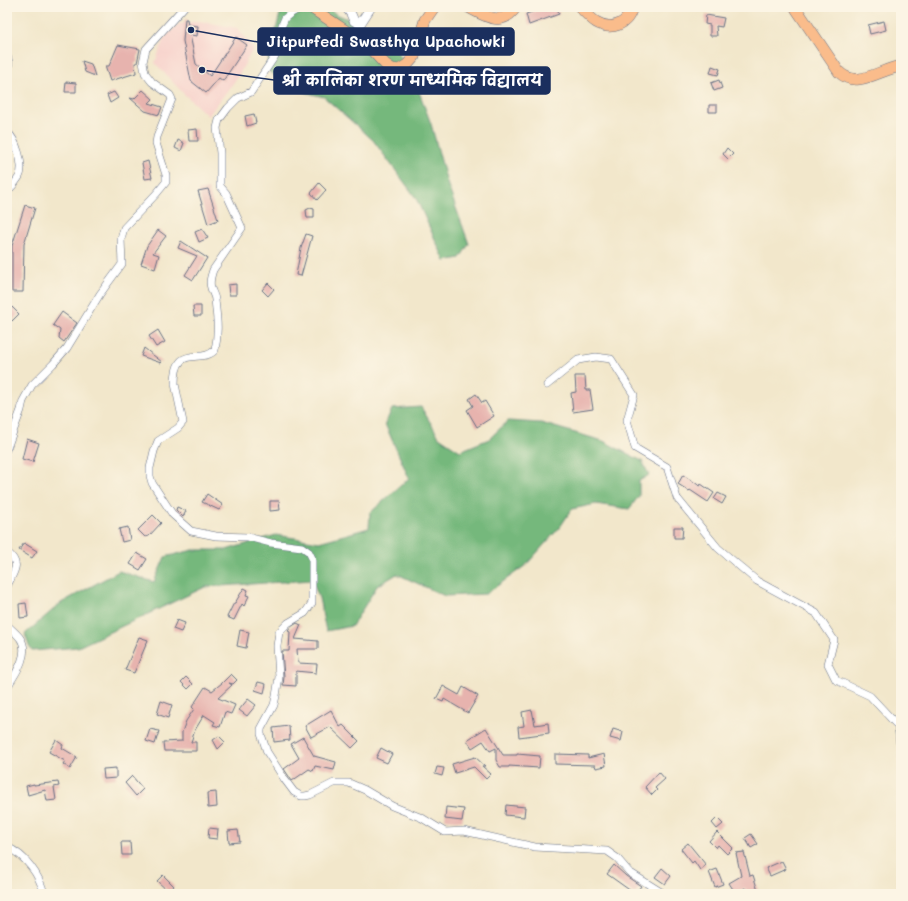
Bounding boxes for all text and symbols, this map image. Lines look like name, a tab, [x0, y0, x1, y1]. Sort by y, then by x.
callout: Jitpurfedi Swasthya Upachowki	[258, 28, 514, 55]
text: Jitpurfedi Swasthya Upachowki	[266, 31, 506, 51]
callout: श्री कालिका शरण माध्यमिक विद्यालय	[274, 67, 550, 94]
text: श्री कालिका शरण माध्यमिक विद्यालय	[282, 68, 543, 90]

